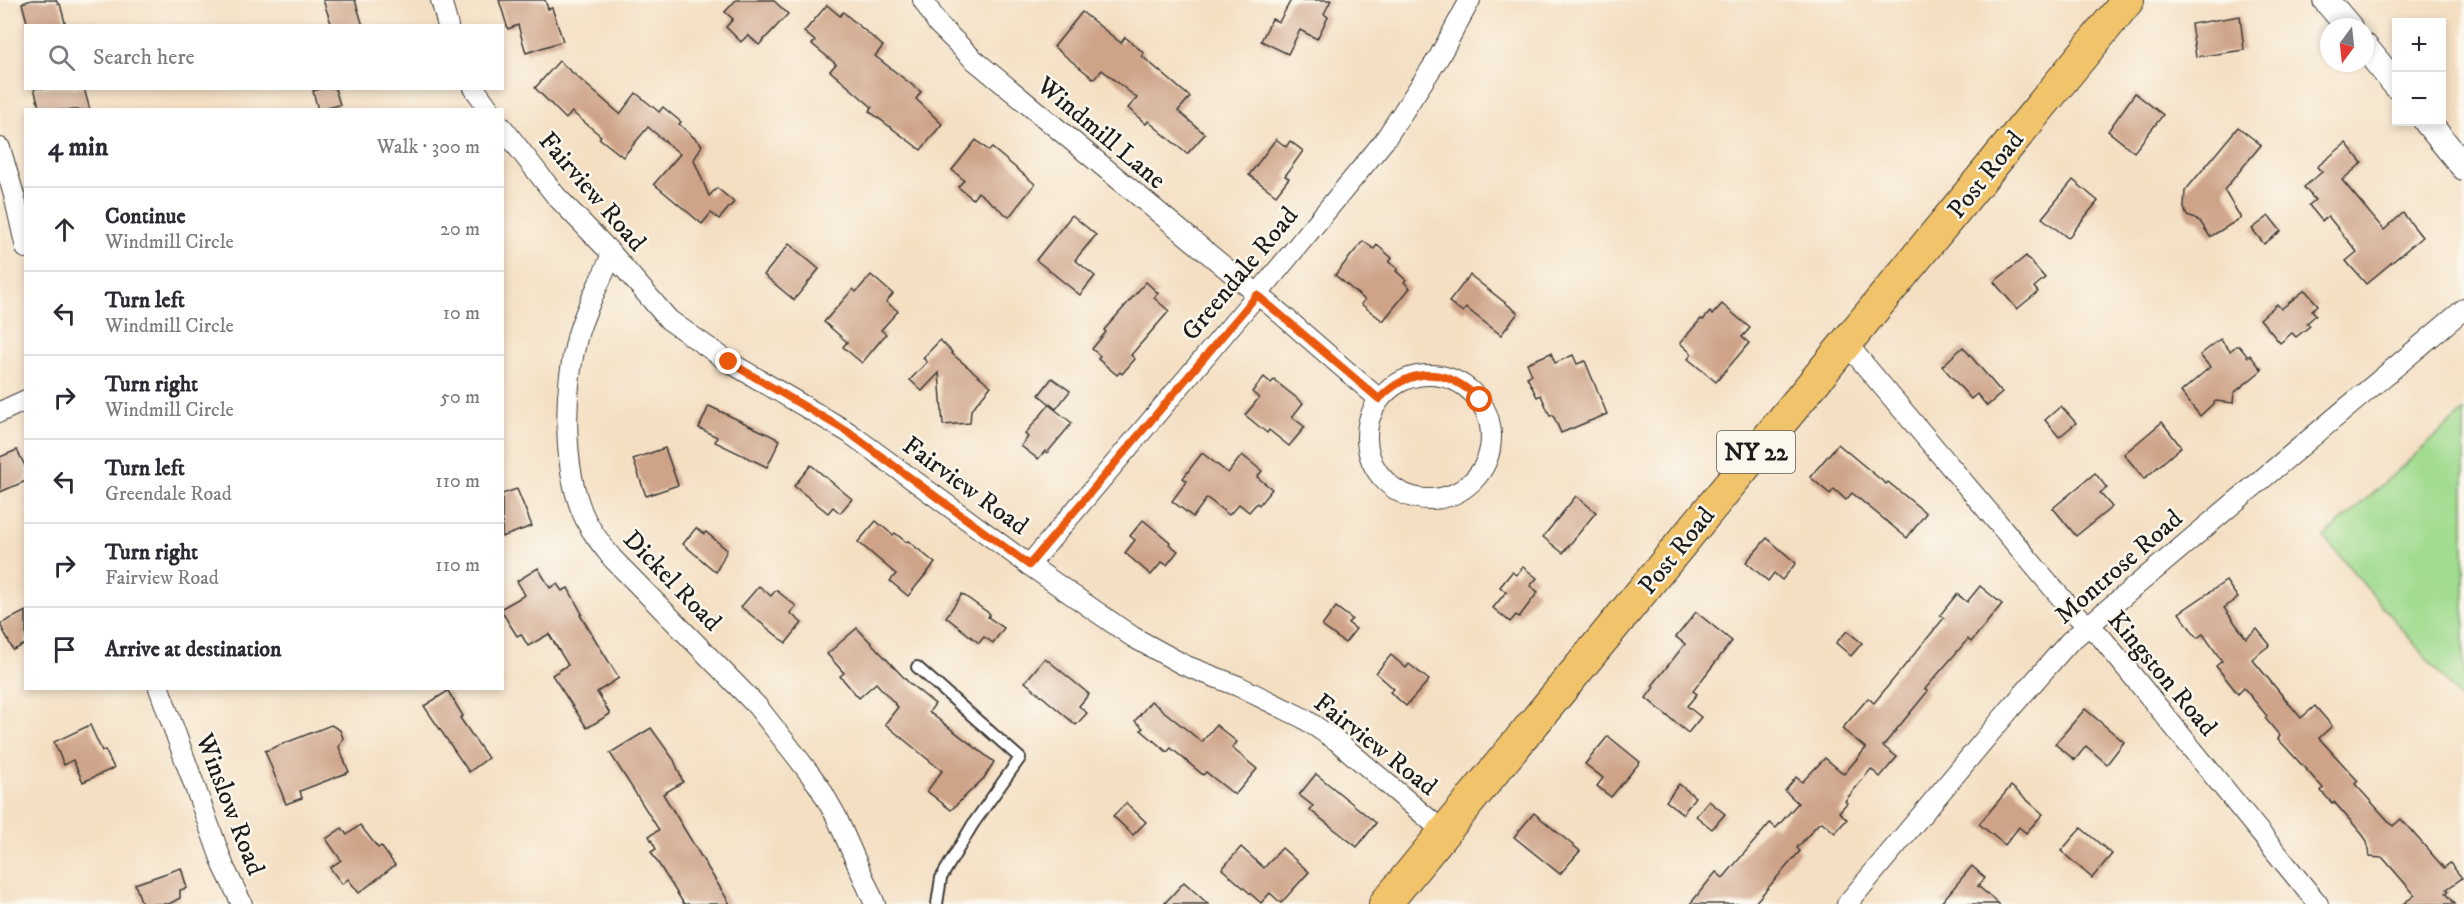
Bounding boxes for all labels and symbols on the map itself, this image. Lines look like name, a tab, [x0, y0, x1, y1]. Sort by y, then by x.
north arrow	[2320, 18, 2374, 72]
street label: Windmill Lane	[1029, 69, 1172, 197]
street label: Post Road	[1941, 124, 2032, 226]
street label: Fairview Road	[531, 125, 653, 259]
street label: Greendale Road	[1175, 200, 1306, 348]
route end	[715, 348, 741, 374]
route start	[1466, 386, 1492, 412]
street label: Fairview Road	[896, 429, 1035, 543]
road number: NY 22	[1717, 431, 1795, 473]
street label: Post Road	[1632, 500, 1723, 602]
street label: Montrose Road	[2048, 503, 2190, 632]
street label: Dickel Road	[616, 524, 728, 639]
street label: Kingston Road	[2100, 604, 2224, 744]
street label: Fairview Road	[1307, 687, 1444, 804]
street label: Winslow Road	[187, 728, 272, 880]

